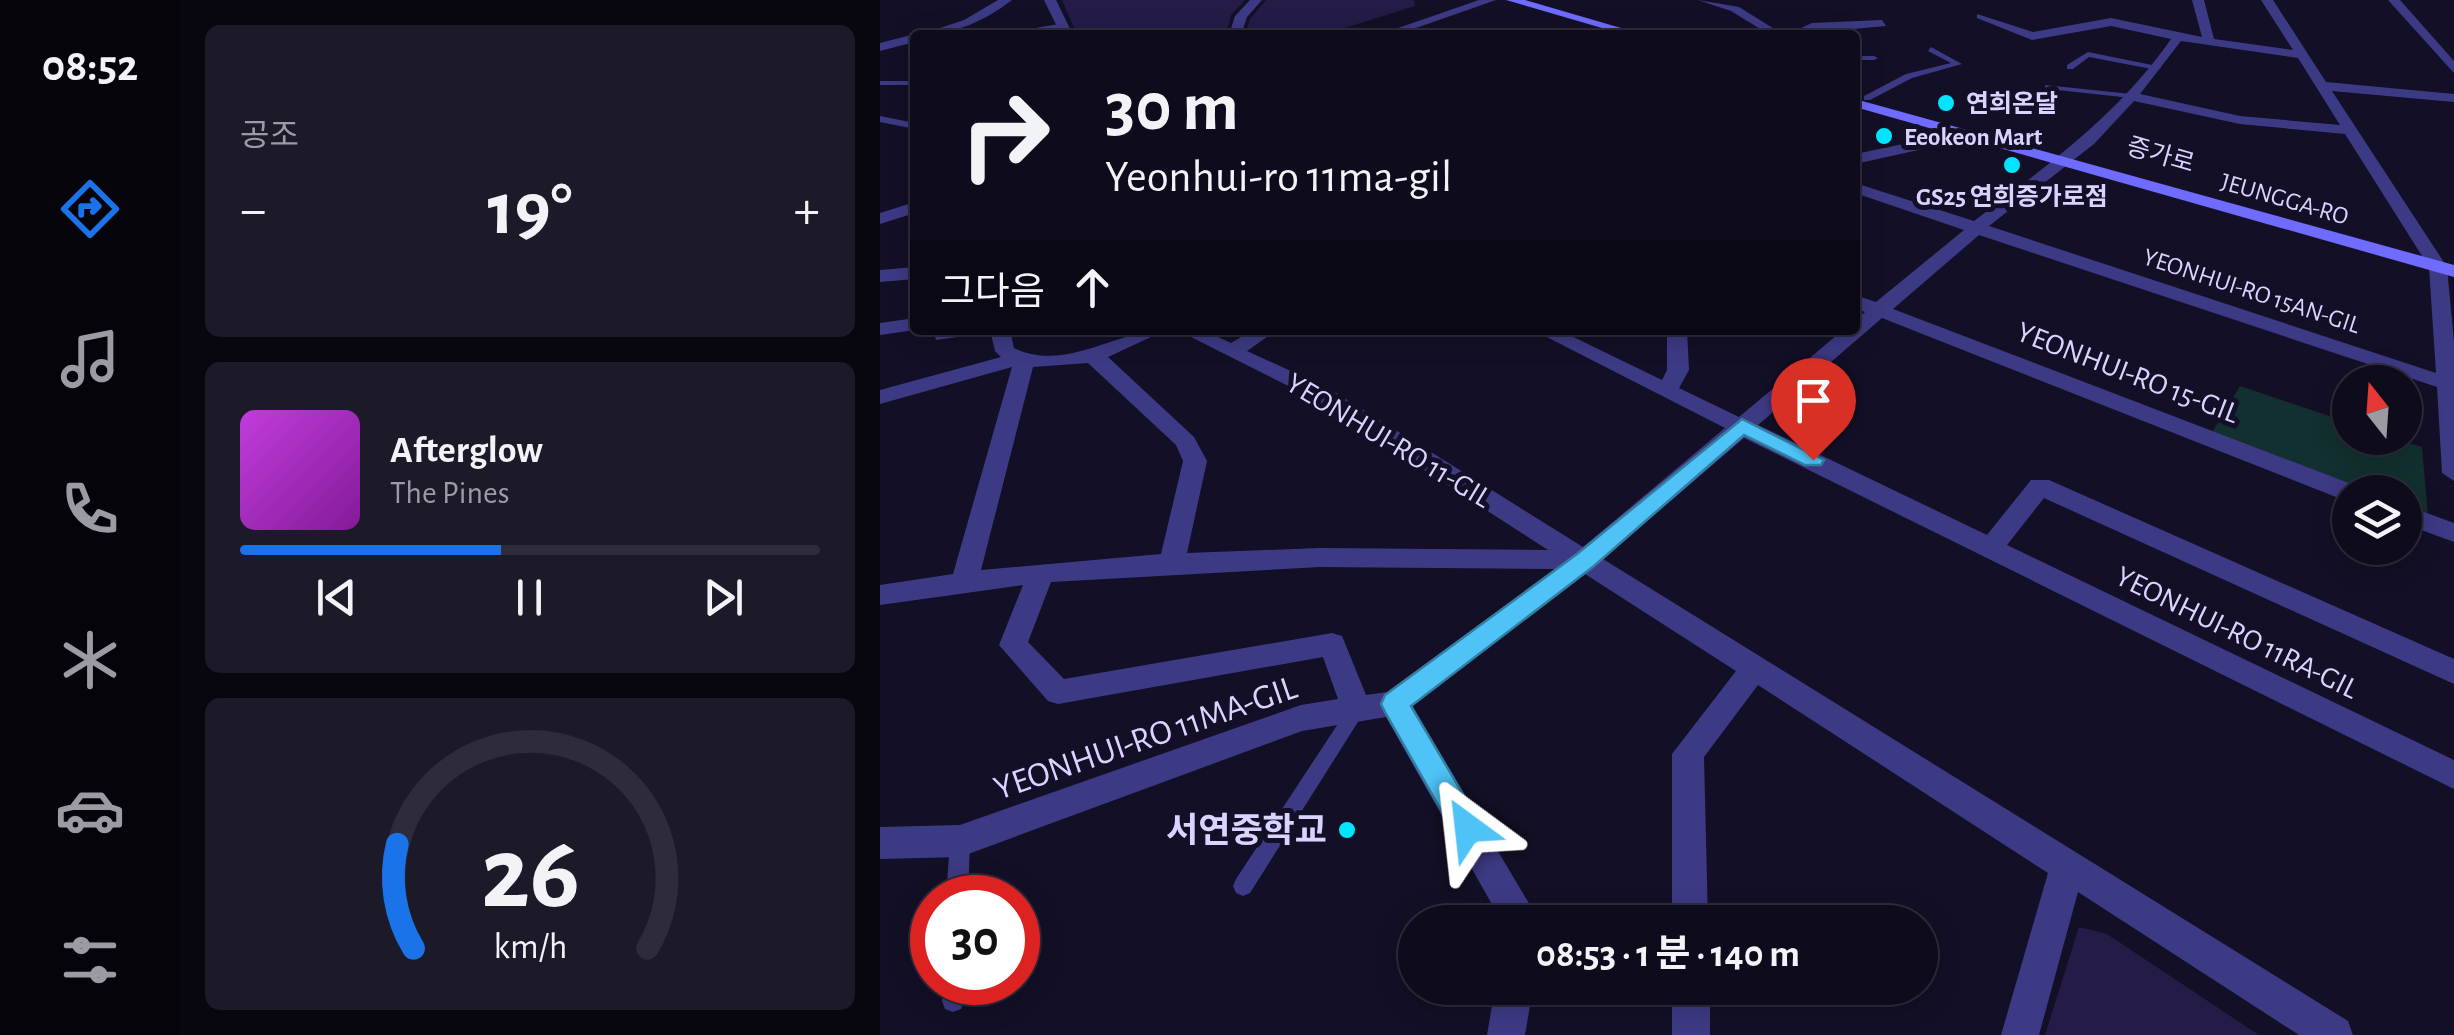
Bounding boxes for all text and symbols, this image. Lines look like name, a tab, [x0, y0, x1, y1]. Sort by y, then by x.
text: 08:52	[42, 44, 138, 89]
icon: right	[940, 70, 1070, 200]
text: 30 m	[1105, 73, 1239, 143]
place label: 연희온달	[1966, 90, 2058, 117]
marker: 연희온달	[1935, 92, 1957, 114]
text: 공조	[240, 120, 299, 152]
marker: Eeokeon Mart	[1873, 125, 1895, 147]
place label: Eeokeon Mart	[1904, 125, 2043, 150]
street label: 증가로	[2124, 133, 2197, 177]
marker: GS25 연희증가로점	[2001, 154, 2023, 176]
text: Yeonhui-ro 11ma-gil	[1105, 155, 1452, 200]
street label: JEUNGGA-RO	[2218, 169, 2351, 230]
text: 19°	[487, 173, 573, 248]
icon: directions	[55, 174, 125, 244]
text: −	[240, 183, 266, 238]
text: +	[794, 183, 820, 238]
place label: GS25 연희증가로점	[1916, 183, 2108, 210]
street label: YEONHUI-RO 15AN-GIL	[2140, 245, 2364, 339]
icon: ahead	[1065, 260, 1120, 315]
text: 그다음	[940, 274, 1045, 312]
street label: YEONHUI-RO 15-GIL	[2013, 317, 2243, 429]
icon: music	[55, 324, 125, 394]
pin	[1771, 358, 1856, 461]
north arrow	[2332, 365, 2422, 455]
map controls	[2332, 365, 2422, 565]
street label: YEONHUI-RO 11-GIL	[1281, 368, 1496, 514]
icon: arrive	[1786, 373, 1841, 428]
text: Afterglow	[390, 432, 543, 470]
icon: phone	[55, 474, 125, 544]
button: layers	[2332, 475, 2422, 565]
text: The Pines	[390, 477, 510, 509]
street label: YEONHUI-RO 11RA-GIL	[2111, 561, 2363, 705]
icon: previous	[309, 570, 364, 625]
icon: pause	[502, 570, 557, 625]
icon: next	[696, 570, 751, 625]
icon: climate	[55, 625, 125, 695]
street label: YEONHUI-RO 11MA-GIL	[990, 670, 1302, 807]
icon: car	[55, 775, 125, 845]
position arrow	[1416, 776, 1520, 880]
place label: 서연중학교	[1166, 812, 1327, 849]
marker: 서연중학교	[1336, 819, 1358, 841]
text: 26	[480, 823, 580, 927]
speed limit sign: 30	[910, 875, 1040, 1005]
icon: filters	[55, 925, 125, 995]
text: km/h	[493, 929, 567, 965]
text: 08:53 · 1 분 · 140 m	[1536, 936, 1800, 974]

